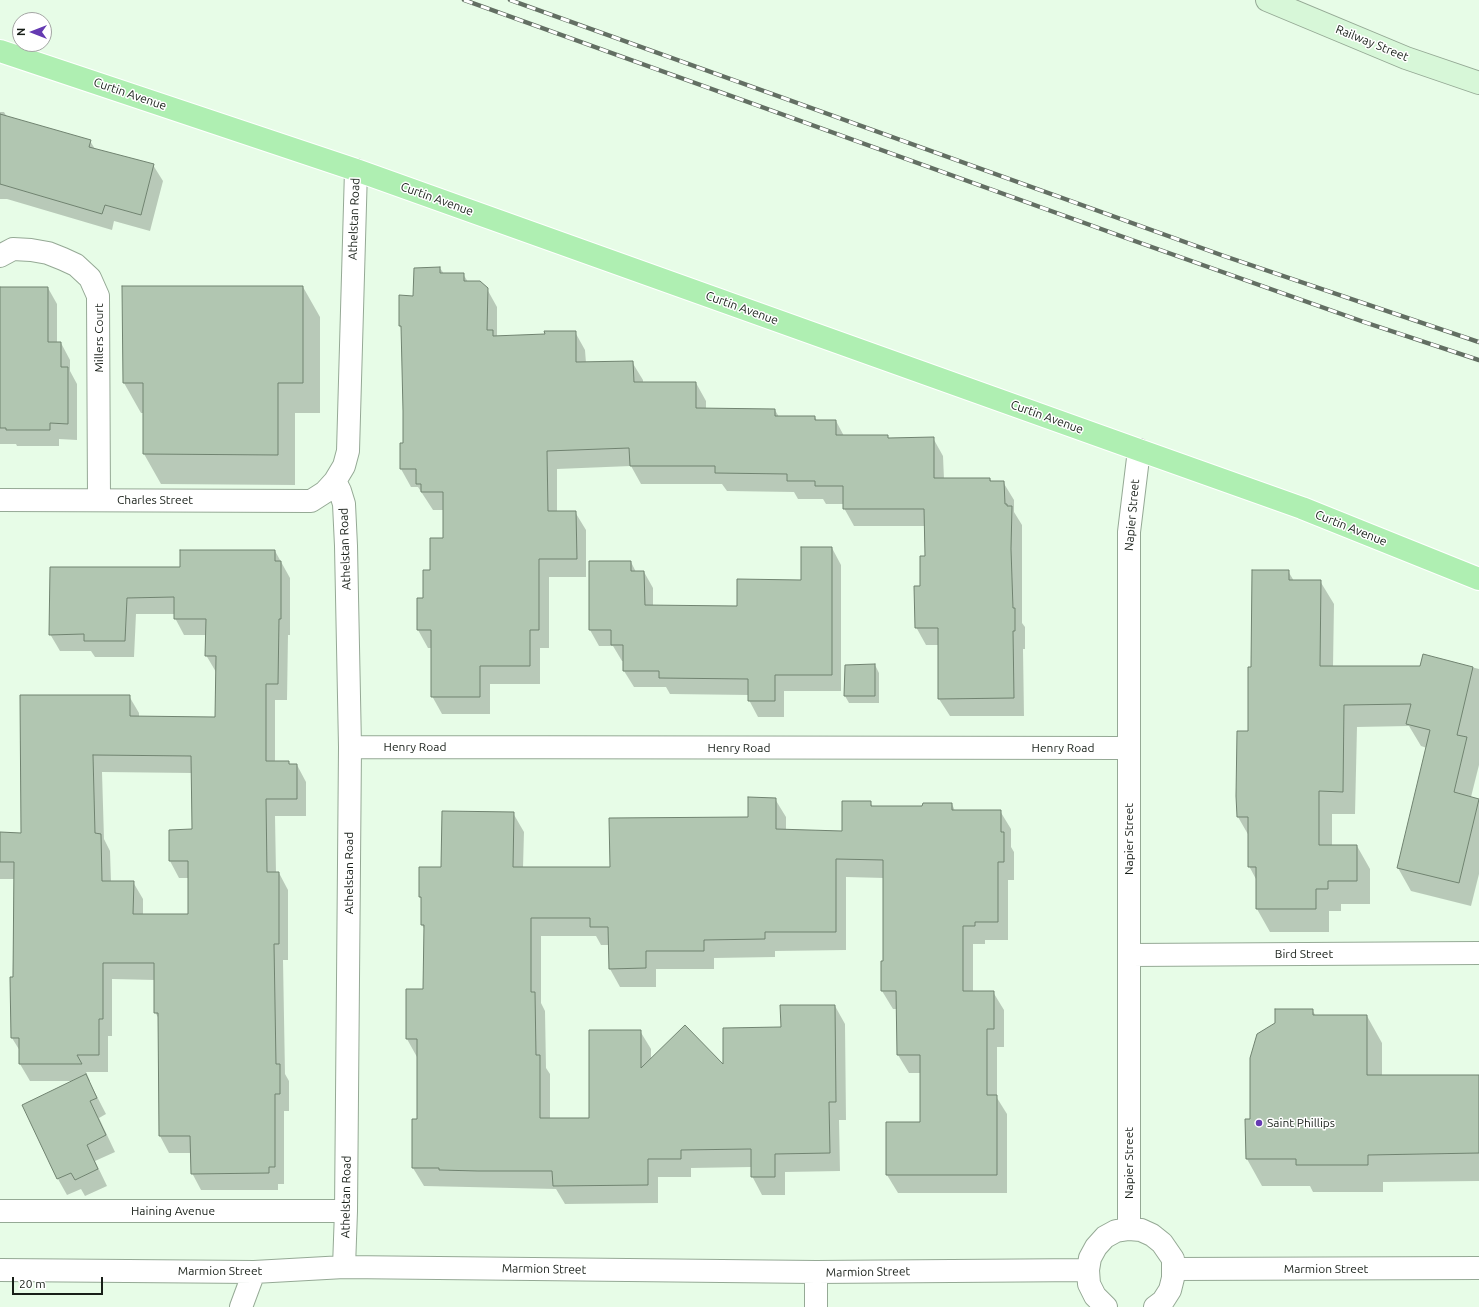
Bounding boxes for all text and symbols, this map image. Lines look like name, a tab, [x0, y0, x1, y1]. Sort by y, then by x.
north arrow	[12, 12, 52, 52]
street label: Railway Street	[1334, 22, 1410, 64]
text: N	[15, 28, 27, 36]
street label: Curtin Avenue	[92, 75, 168, 113]
street label: Athelstan Road	[345, 178, 363, 260]
street label: Curtin Avenue	[399, 179, 475, 219]
street label: Curtin Avenue	[704, 288, 780, 328]
street label: Millers Court	[92, 303, 106, 373]
street label: Curtin Avenue	[1009, 397, 1085, 437]
street label: Napier Street	[1122, 478, 1142, 552]
street label: Charles Street	[117, 493, 193, 507]
street label: Curtin Avenue	[1313, 507, 1389, 549]
street label: Athelstan Road	[336, 508, 354, 590]
street label: Henry Road	[384, 740, 446, 754]
street label: Henry Road	[708, 741, 770, 755]
street label: Henry Road	[1032, 741, 1094, 755]
street label: Napier Street	[1122, 803, 1136, 875]
street label: Athelstan Road	[342, 832, 356, 914]
street label: Bird Street	[1275, 947, 1333, 961]
place label: Saint Phillips	[1267, 1116, 1335, 1130]
marker: Saint Phillips	[1254, 1118, 1264, 1128]
street label: Napier Street	[1122, 1127, 1136, 1199]
street label: Athelstan Road	[338, 1156, 354, 1238]
street label: Haining Avenue	[131, 1204, 215, 1218]
street label: Marmion Street	[502, 1261, 586, 1277]
street label: Marmion Street	[1284, 1262, 1368, 1276]
street label: Marmion Street	[178, 1264, 262, 1278]
street label: Marmion Street	[826, 1264, 910, 1280]
scale bar	[14, 1269, 105, 1295]
text: 20 m	[19, 1277, 46, 1290]

